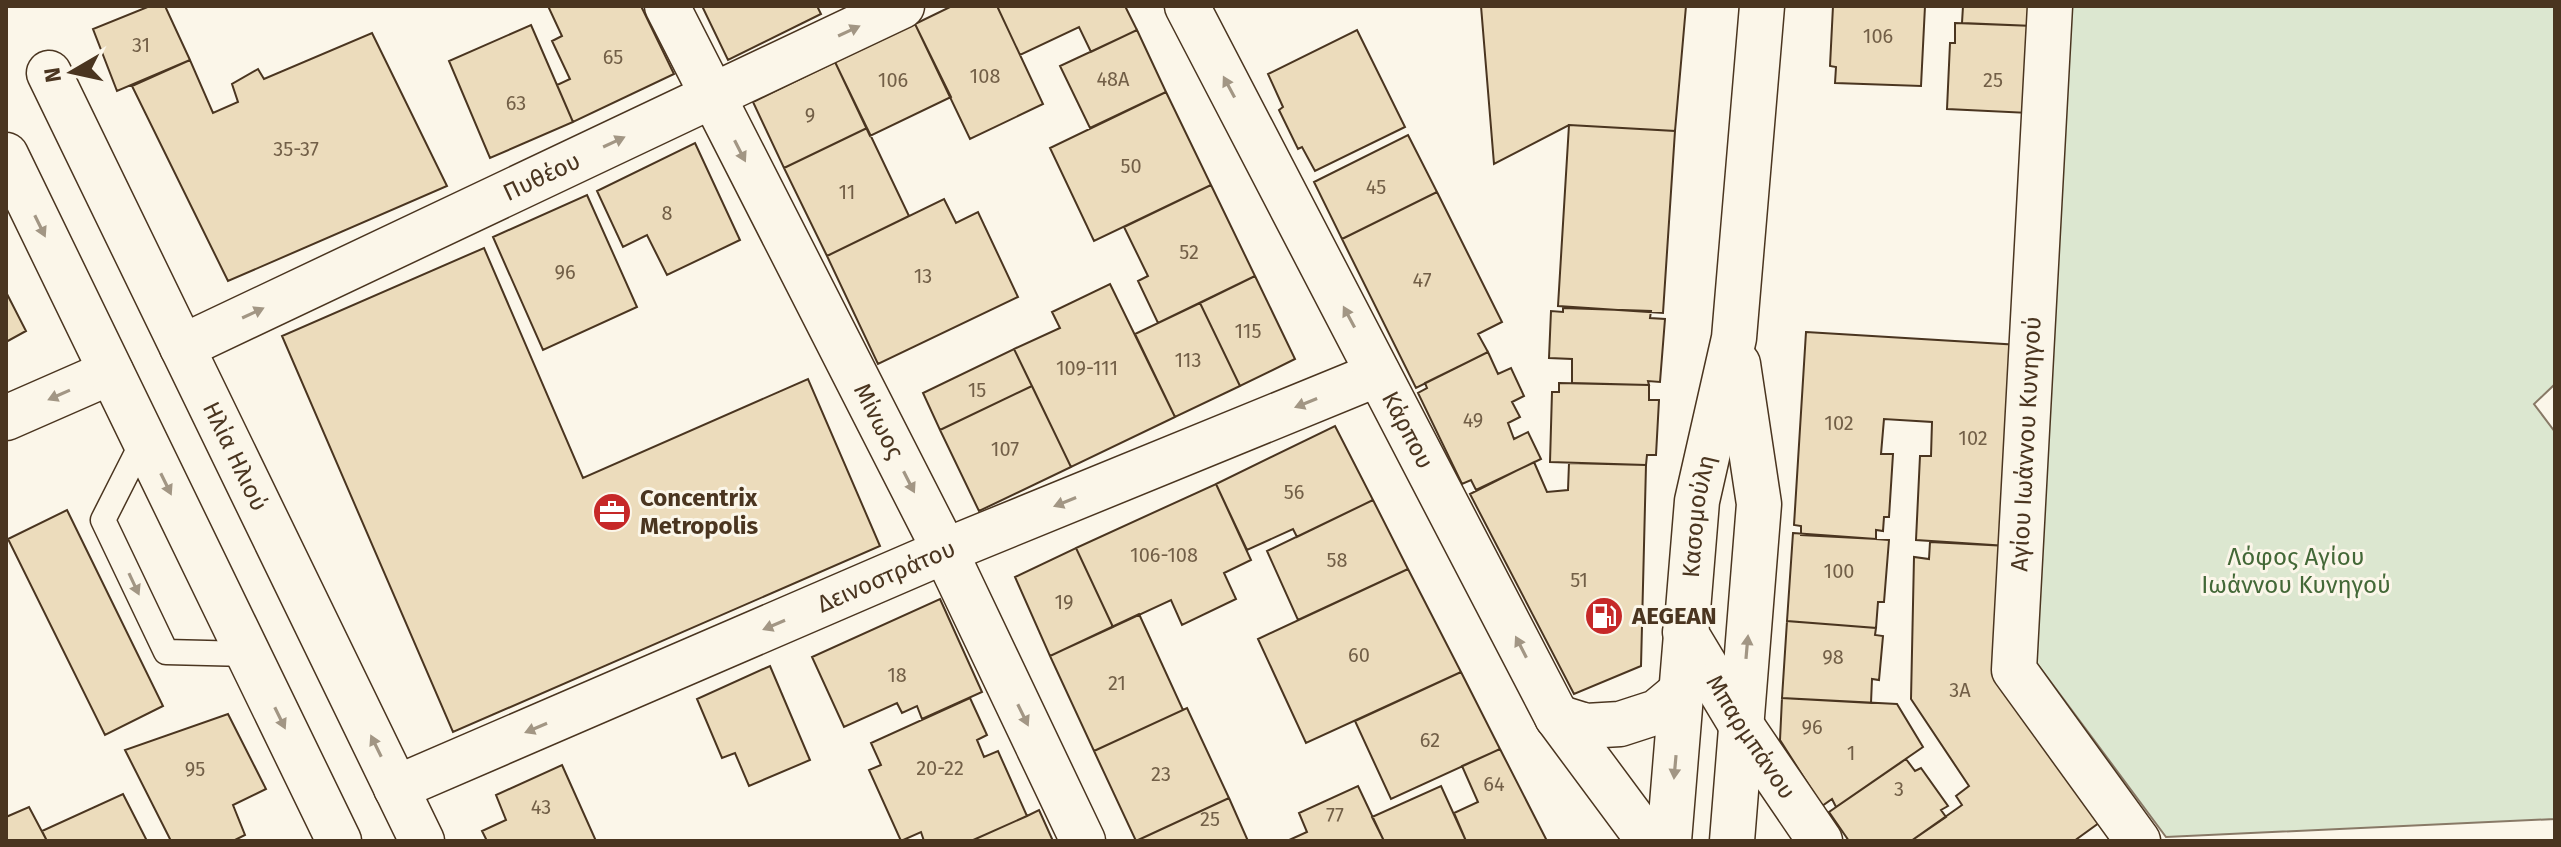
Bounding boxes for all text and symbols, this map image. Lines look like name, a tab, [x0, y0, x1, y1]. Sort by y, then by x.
one-way arrow	[838, 24, 861, 38]
house number: 106	[1863, 24, 1893, 48]
north arrow	[32, 32, 112, 112]
house number: 31	[132, 33, 150, 57]
house number: 65	[603, 45, 623, 69]
house number: 108	[970, 64, 1000, 88]
text: N	[38, 66, 67, 84]
house number: 48Α	[1096, 67, 1130, 91]
house number: 106	[878, 68, 908, 92]
house number: 25	[1983, 68, 2003, 92]
one-way arrow	[1222, 75, 1235, 98]
house number: 63	[506, 91, 526, 115]
house number: 9	[805, 103, 815, 127]
one-way arrow	[603, 135, 626, 149]
house number: 35-37	[273, 137, 319, 161]
one-way arrow	[733, 139, 746, 162]
street label: Πυθέου	[499, 146, 585, 207]
house number: 50	[1120, 154, 1142, 178]
house number: 45	[1366, 175, 1386, 199]
house number: 11	[838, 180, 856, 204]
house number: 8	[661, 201, 673, 225]
one-way arrow	[33, 214, 47, 237]
house number: 52	[1179, 240, 1199, 264]
house number: 96	[554, 260, 576, 284]
house number: 13	[914, 264, 932, 288]
house number: 47	[1412, 268, 1432, 292]
one-way arrow	[241, 306, 265, 320]
one-way arrow	[1342, 306, 1355, 329]
street label: Αγίου Ιωάννου Κυνηγού	[2005, 316, 2047, 572]
house number: 115	[1234, 319, 1262, 343]
house number: 113	[1174, 348, 1202, 372]
house number: 109-111	[1056, 356, 1118, 380]
house number: 15	[968, 378, 986, 402]
street label: Μίνωος	[848, 379, 910, 463]
street label: Κάρπου	[1376, 387, 1439, 473]
one-way arrow	[47, 389, 71, 402]
street label: Ηλία Ηλιού	[197, 397, 273, 515]
one-way arrow	[1294, 397, 1318, 410]
house number: 49	[1463, 408, 1483, 432]
house number: 102	[1824, 411, 1854, 435]
house number: 102	[1958, 426, 1988, 450]
house number: 107	[991, 437, 1019, 461]
street label: Κασομούλη	[1677, 452, 1721, 579]
one-way arrow	[903, 470, 916, 493]
one-way arrow	[159, 473, 173, 496]
house number: 56	[1284, 480, 1304, 504]
place label: Concentrix Metropolis	[640, 484, 759, 540]
office icon: Concentrix Metropolis	[591, 491, 633, 533]
one-way arrow	[1053, 496, 1077, 509]
street label: Δεινοστράτου	[813, 534, 959, 618]
house number: 106-108	[1130, 543, 1198, 567]
park label: Λόφος Αγίου Ιωάννου Κυνηγού	[2201, 543, 2391, 599]
house number: 58	[1326, 548, 1348, 572]
house number: 100	[1824, 559, 1854, 583]
house number: 51	[1570, 568, 1588, 592]
one-way arrow	[127, 573, 141, 596]
house number: 19	[1054, 590, 1074, 614]
fuel station icon: AEGEAN	[1583, 595, 1625, 637]
place label: AEGEAN	[1631, 602, 1717, 630]
one-way arrow	[763, 619, 786, 632]
one-way arrow	[1741, 634, 1754, 659]
one-way arrow	[1514, 636, 1527, 659]
house number: 60	[1348, 643, 1370, 667]
house number: 98	[1822, 645, 1844, 669]
house number: 18	[887, 663, 907, 687]
street label: Μπαρμπάνου	[1700, 670, 1801, 805]
house number: 21	[1108, 671, 1126, 695]
house number: 3Α	[1949, 678, 1971, 702]
one-way arrow	[1016, 704, 1030, 727]
one-way arrow	[273, 707, 287, 730]
house number: 96	[1801, 715, 1823, 739]
one-way arrow	[524, 722, 548, 735]
house number: 62	[1420, 728, 1440, 752]
one-way arrow	[369, 734, 382, 757]
house number: 1	[1847, 741, 1855, 765]
one-way arrow	[1668, 755, 1681, 780]
house number: 20-22	[916, 756, 964, 780]
house number: 95	[185, 757, 205, 781]
house number: 23	[1151, 762, 1171, 786]
house number: 64	[1483, 772, 1505, 796]
house number: 3	[1894, 777, 1904, 801]
house number: 43	[531, 795, 551, 819]
house number: 77	[1326, 803, 1344, 827]
house number: 25	[1200, 807, 1220, 831]

